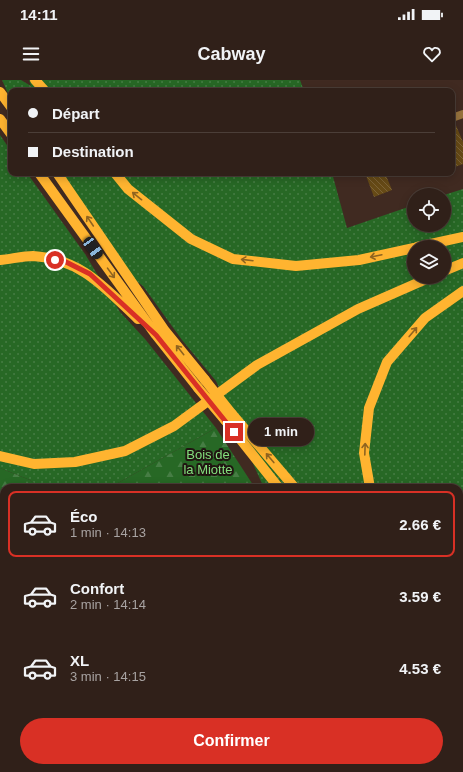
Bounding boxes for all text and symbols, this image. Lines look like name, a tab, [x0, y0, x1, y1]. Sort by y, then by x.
text: 14:11	[20, 6, 58, 23]
icon: menu	[20, 43, 42, 65]
icon: heart	[421, 43, 443, 65]
text: Cabway	[197, 44, 266, 64]
text: Départ	[52, 105, 100, 122]
text: Destination	[52, 143, 134, 160]
map controls	[407, 188, 451, 284]
button: locate	[407, 188, 451, 232]
one-way arrow	[131, 191, 142, 200]
one-way arrow	[86, 215, 94, 226]
car	[81, 235, 105, 261]
button: layers	[407, 240, 451, 284]
route start	[46, 251, 64, 269]
one-way arrow	[370, 253, 383, 261]
one-way arrow	[241, 257, 254, 264]
one-way arrow	[106, 267, 115, 278]
one-way arrow	[408, 327, 417, 338]
one-way arrow	[176, 344, 185, 355]
callout: 1 min	[248, 418, 314, 446]
route end	[225, 423, 243, 441]
text: 1 min	[264, 424, 298, 439]
one-way arrow	[361, 443, 369, 456]
park label: Bois de la Miotte	[183, 447, 233, 477]
one-way arrow	[265, 453, 274, 464]
icon: car	[22, 506, 58, 542]
text: Éco	[70, 508, 98, 525]
text: 2.66 €	[399, 516, 441, 533]
text: 1 min · 14:13	[70, 525, 146, 540]
icon: car	[22, 578, 58, 614]
text: Confort	[70, 580, 124, 597]
text: 3.59 €	[399, 588, 441, 605]
text: 2 min · 14:14	[70, 597, 146, 612]
icon: car	[22, 650, 58, 686]
text: XL	[70, 652, 89, 669]
text: 4.53 €	[399, 660, 441, 677]
text: 3 min · 14:15	[70, 669, 146, 684]
button: Confirmer	[20, 718, 443, 764]

